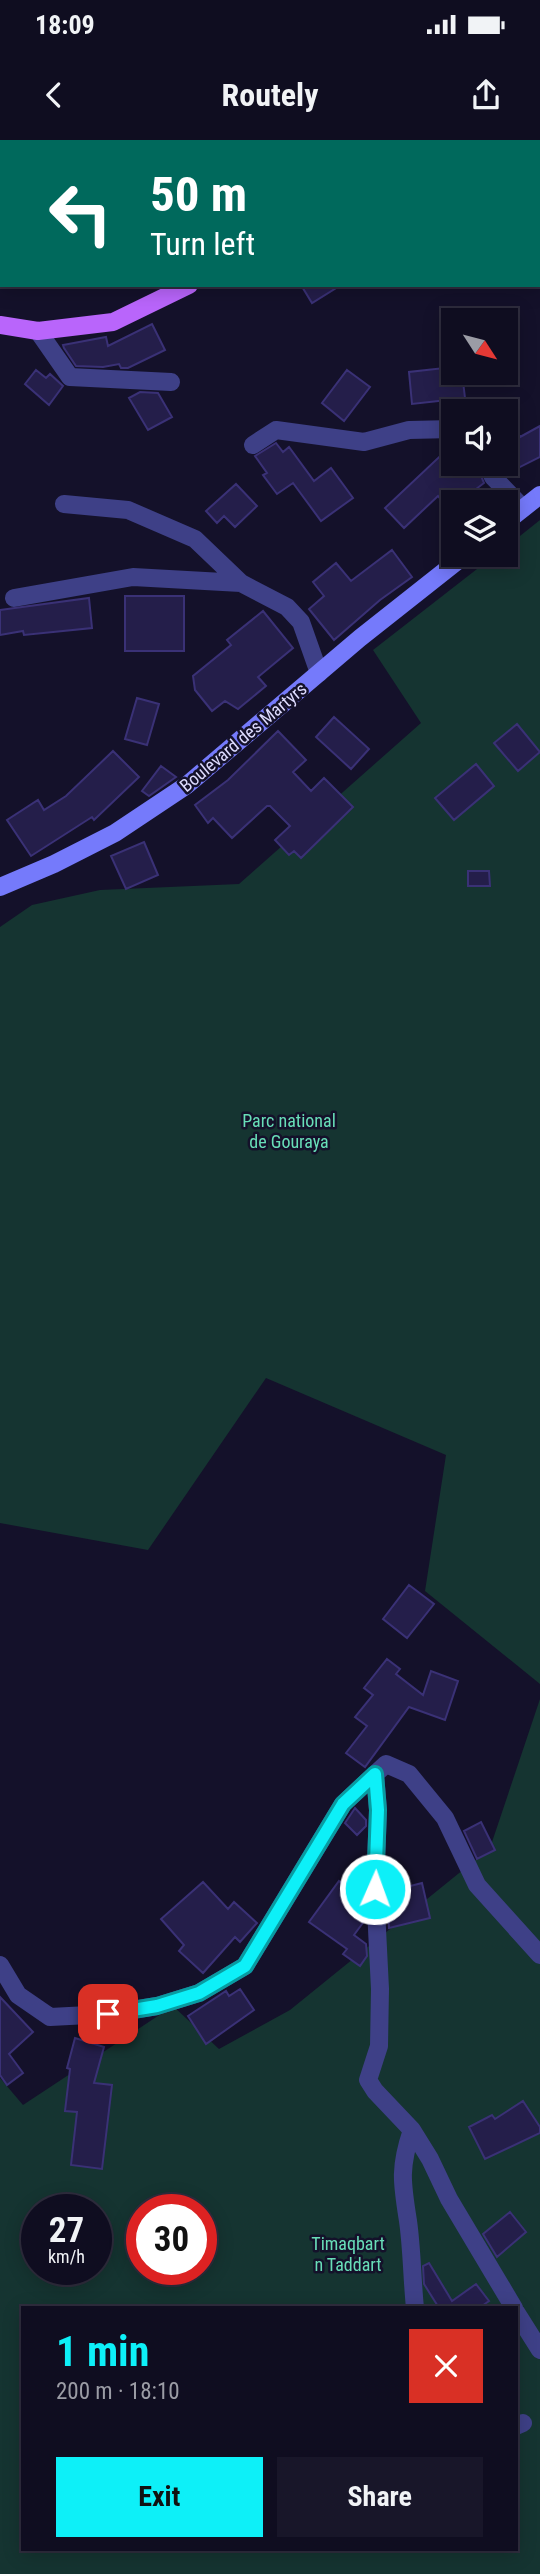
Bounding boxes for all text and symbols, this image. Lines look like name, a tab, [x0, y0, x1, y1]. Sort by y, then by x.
text: 18:09	[35, 10, 95, 40]
icon: back	[35, 76, 73, 114]
text: Routely	[222, 76, 318, 114]
icon: share	[467, 76, 505, 114]
text: 50 m	[150, 166, 247, 223]
icon: left	[35, 168, 126, 259]
text: Turn left	[150, 225, 255, 263]
north arrow	[441, 308, 518, 385]
map controls	[441, 308, 518, 567]
button: sound	[441, 399, 518, 476]
button: layers	[441, 490, 518, 567]
street label: Boulevard des Martyrs	[175, 678, 311, 796]
park label: Parc national de Gouraya	[242, 1110, 336, 1152]
position arrow	[338, 1852, 412, 1926]
pin	[78, 1984, 138, 2044]
icon: arrive	[89, 1995, 127, 2033]
speed limit sign: 30	[126, 2194, 217, 2285]
text: 27	[49, 2210, 84, 2251]
park label: Timaqbart n Taddart	[311, 2233, 385, 2275]
text: km/h	[48, 2246, 85, 2267]
text: 1 min	[56, 2327, 149, 2376]
button: close	[409, 2329, 483, 2403]
text: 200 m · 18:10	[56, 2378, 180, 2405]
button: Exit	[56, 2457, 263, 2537]
button: Share	[277, 2457, 483, 2537]

